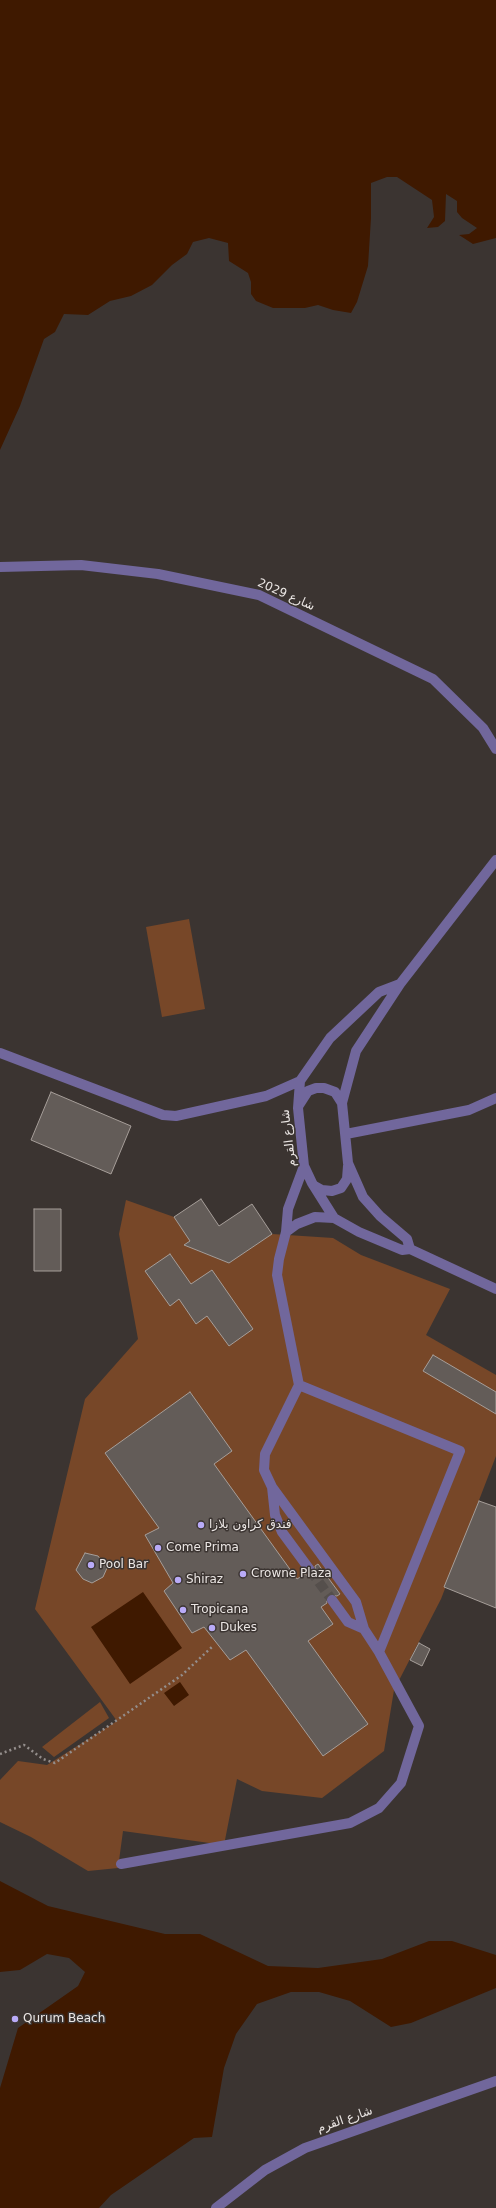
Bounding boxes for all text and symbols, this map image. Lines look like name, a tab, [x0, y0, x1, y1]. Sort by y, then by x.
street label: 2029 شارع	[255, 576, 317, 614]
street label: شارع القرم	[278, 1109, 300, 1167]
place label: فندق كراون بلازا	[209, 1518, 292, 1532]
marker: فندق كراون بلازا	[196, 1520, 206, 1530]
place label: Come Prima	[166, 1541, 239, 1555]
marker: Come Prima	[153, 1543, 163, 1553]
place label: Pool Bar	[99, 1558, 148, 1572]
marker: Pool Bar	[86, 1560, 96, 1570]
place label: Crowne Plaza	[251, 1567, 332, 1581]
marker: Crowne Plaza	[238, 1569, 248, 1579]
place label: Shiraz	[186, 1573, 223, 1587]
marker: Shiraz	[173, 1575, 183, 1585]
place label: Tropicana	[191, 1603, 248, 1617]
marker: Tropicana	[178, 1605, 188, 1615]
place label: Dukes	[220, 1621, 257, 1635]
marker: Dukes	[207, 1623, 217, 1633]
place label: Qurum Beach	[23, 2012, 105, 2026]
marker: Qurum Beach	[10, 2014, 20, 2024]
street label: شارع القرم	[315, 2104, 375, 2136]

